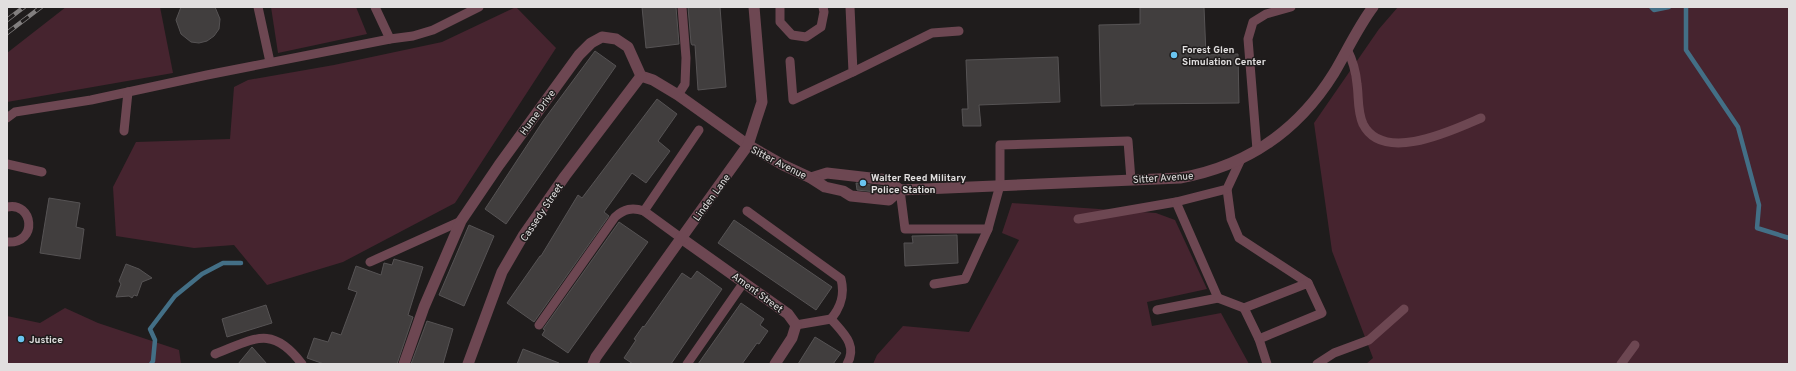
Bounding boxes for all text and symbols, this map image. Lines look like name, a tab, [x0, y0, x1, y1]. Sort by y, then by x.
place label: Forest Glen Simulation Center	[1182, 44, 1267, 69]
marker: Forest Glen Simulation Center	[1169, 50, 1179, 60]
street label: Hume Drive	[517, 88, 559, 138]
street label: Sitter Avenue	[748, 144, 808, 183]
street label: Sitter Avenue	[1132, 170, 1194, 187]
street label: Linden Lane	[691, 172, 734, 224]
place label: Walter Reed Military Police Station	[871, 172, 966, 197]
marker: Walter Reed Military Police Station	[858, 178, 868, 188]
street label: Cassedy Street	[518, 181, 567, 244]
street label: Ament Street	[729, 270, 785, 316]
marker: Justice	[16, 334, 26, 344]
place label: Justice	[29, 334, 63, 347]

